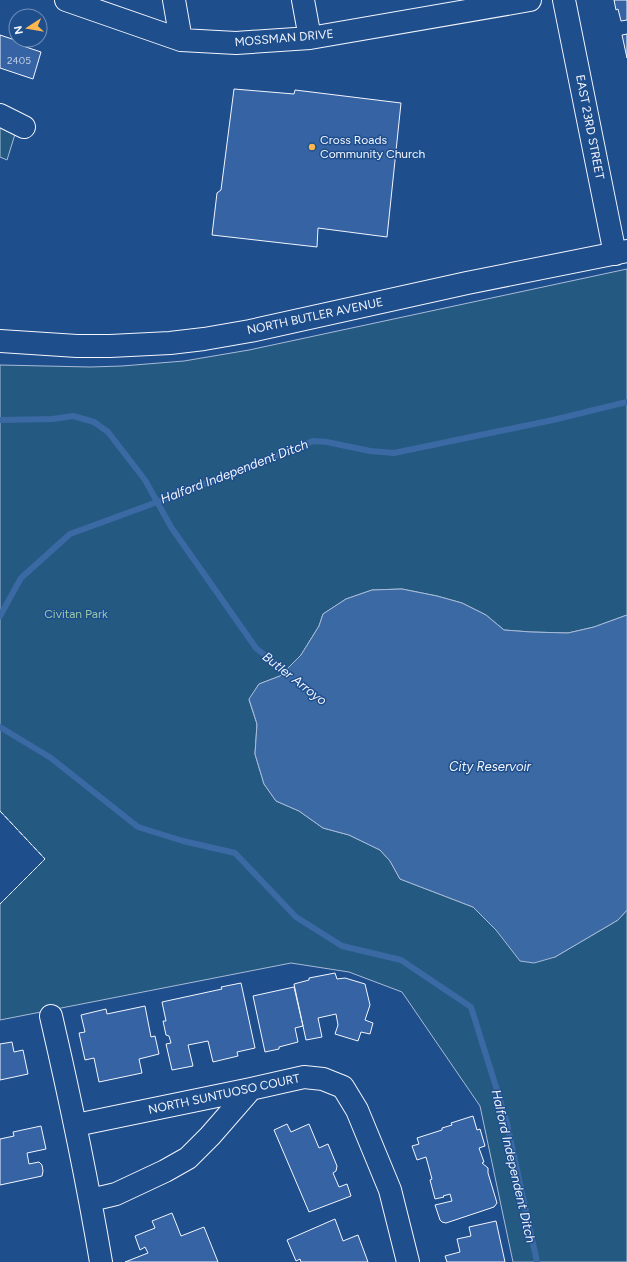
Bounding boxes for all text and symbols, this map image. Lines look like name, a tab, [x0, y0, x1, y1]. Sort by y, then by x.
north arrow	[8, 8, 48, 48]
text: N	[11, 24, 26, 35]
street label: MOSSMAN DRIVE	[234, 27, 334, 49]
house number: 2405	[7, 54, 31, 67]
street label: EAST 23RD STREET	[573, 73, 607, 181]
place label: Cross Roads Community Church	[320, 133, 426, 161]
marker: Cross Roads Community Church	[307, 142, 317, 152]
street label: NORTH BUTLER AVENUE	[246, 295, 384, 337]
water label: Halford Independent Ditch	[158, 436, 310, 507]
park label: Civitan Park	[44, 607, 108, 621]
water label: Butler Arroyo	[260, 649, 330, 708]
water label: City Reservoir	[449, 759, 532, 774]
street label: NORTH SUNTUOSO COURT	[147, 1071, 301, 1117]
water label: Halford Independent Ditch	[489, 1088, 538, 1244]

